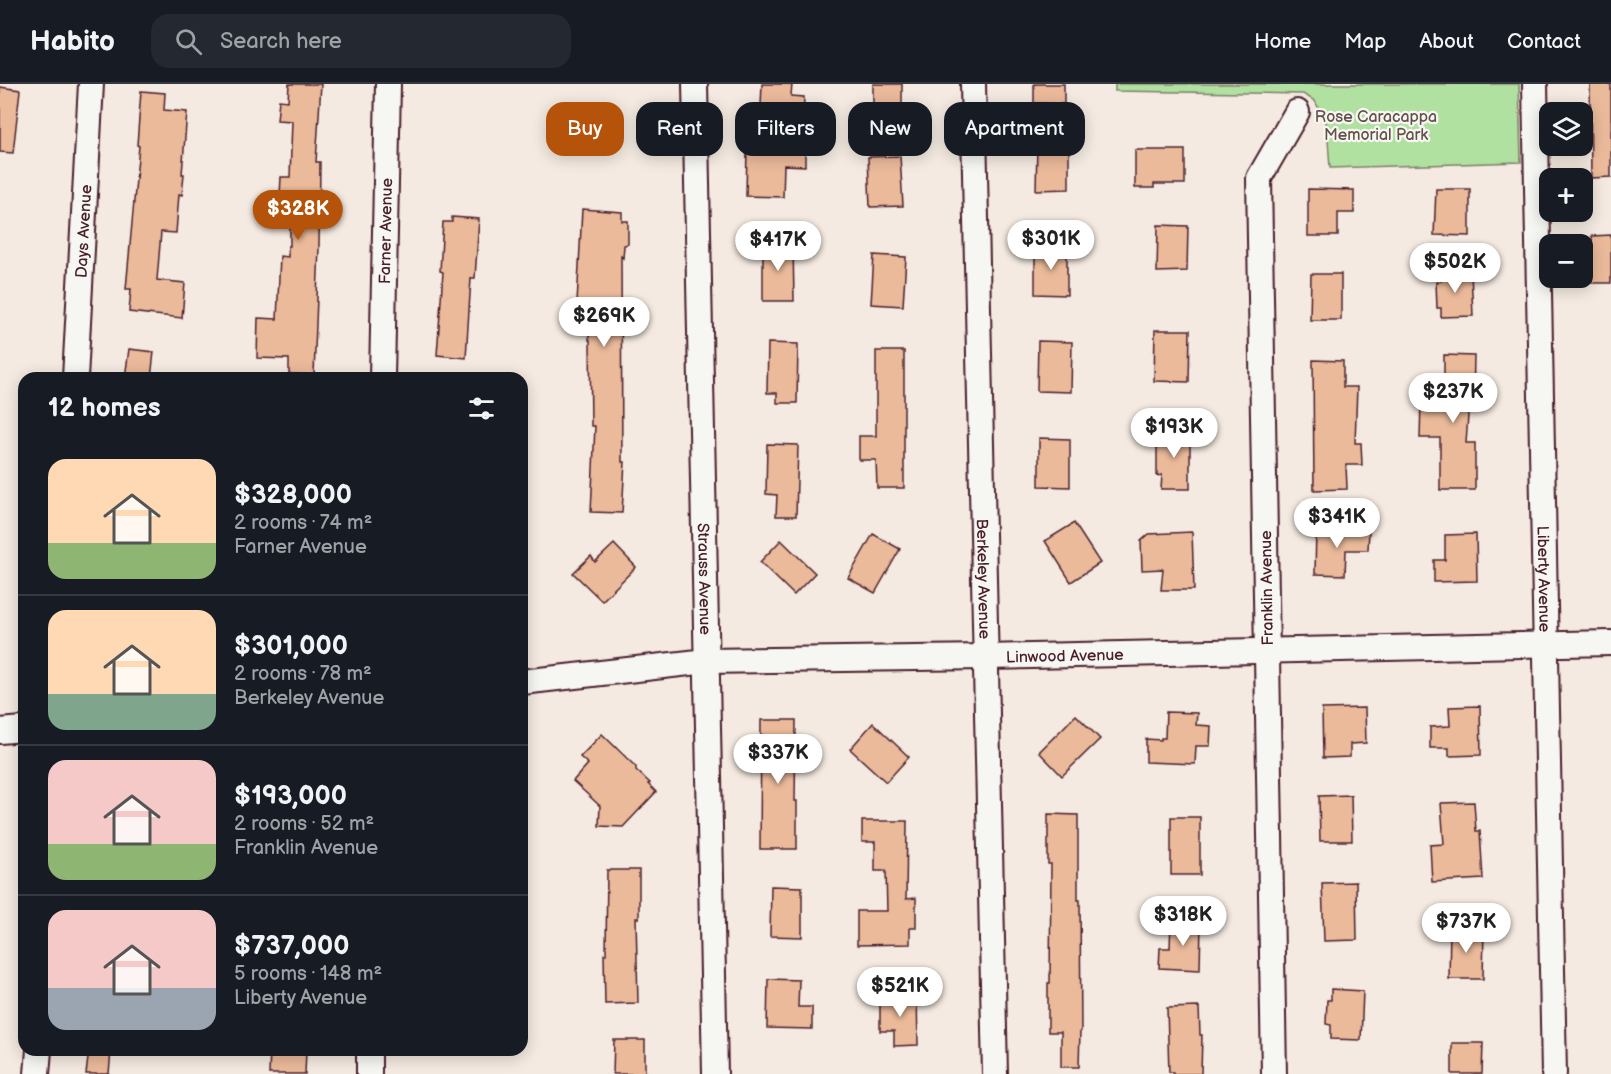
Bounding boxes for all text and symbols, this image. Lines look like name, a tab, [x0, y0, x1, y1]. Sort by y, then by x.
search box	[151, 14, 571, 68]
text: Habito	[30, 25, 115, 58]
icon: search	[172, 25, 205, 58]
text: Search here	[220, 28, 342, 55]
text: Home	[1254, 29, 1311, 54]
text: Map	[1344, 29, 1386, 54]
text: About	[1419, 29, 1474, 54]
text: Contact	[1507, 29, 1581, 54]
chip: Buy	[546, 102, 624, 156]
chip: Rent	[636, 102, 723, 156]
chip: Filters	[735, 102, 836, 156]
chip: New	[848, 102, 932, 156]
chip: Apartment	[944, 102, 1085, 156]
map controls	[1539, 102, 1593, 288]
button: layers	[1539, 102, 1593, 156]
park label: Rose Caracappa Memorial Park	[1315, 108, 1437, 145]
button: +	[1539, 168, 1593, 222]
street label: Farner Avenue	[376, 177, 397, 284]
street label: Days Avenue	[72, 184, 97, 279]
pin: $328K	[256, 190, 340, 241]
text: $328K	[267, 197, 329, 221]
pin: $301K	[1009, 220, 1093, 271]
pin: $417K	[736, 221, 820, 272]
text: $301K	[1021, 227, 1081, 251]
text: $417K	[749, 228, 807, 252]
button: −	[1539, 234, 1593, 288]
pin: $502K	[1413, 243, 1497, 294]
text: $502K	[1424, 250, 1486, 274]
pin: $269K	[562, 297, 646, 348]
text: $269K	[573, 304, 635, 328]
pin: $237K	[1411, 373, 1495, 424]
text: $237K	[1423, 380, 1483, 404]
icon: filters	[465, 392, 498, 425]
text: 12 homes	[48, 393, 160, 424]
pin: $193K	[1132, 408, 1216, 459]
text: $193K	[1145, 415, 1203, 439]
text: $328,000	[234, 480, 352, 511]
icon: home	[96, 483, 168, 555]
pin: $341K	[1295, 498, 1379, 549]
text: $341K	[1308, 505, 1366, 529]
text: 2 rooms · 74 m²	[234, 511, 372, 535]
street label: Berkeley Avenue	[972, 519, 993, 640]
street label: Strauss Avenue	[693, 523, 714, 636]
street label: Liberty Avenue	[1532, 525, 1554, 633]
street label: Franklin Avenue	[1257, 530, 1278, 646]
text: Farner Avenue	[234, 535, 367, 559]
text: $301,000	[234, 631, 348, 662]
icon: home	[96, 634, 168, 706]
street label: Linwood Avenue	[1006, 646, 1124, 668]
text: 2 rooms · 78 m²	[234, 662, 372, 686]
text: Berkeley Avenue	[234, 686, 384, 710]
pin: $337K	[736, 734, 820, 785]
text: $337K	[747, 741, 809, 765]
text: $193,000	[234, 781, 347, 812]
icon: home	[96, 784, 168, 856]
text: 2 rooms · 52 m²	[234, 812, 374, 836]
text: Franklin Avenue	[234, 836, 378, 860]
pin: $318K	[1141, 896, 1225, 947]
text: $318K	[1154, 903, 1212, 927]
pin: $737K	[1424, 903, 1508, 954]
text: $737K	[1436, 910, 1496, 934]
text: $737,000	[234, 931, 349, 962]
icon: home	[96, 934, 168, 1006]
text: 5 rooms · 148 m²	[234, 962, 382, 986]
pin: $521K	[858, 967, 942, 1018]
text: $521K	[871, 974, 929, 998]
text: Liberty Avenue	[234, 986, 367, 1010]

